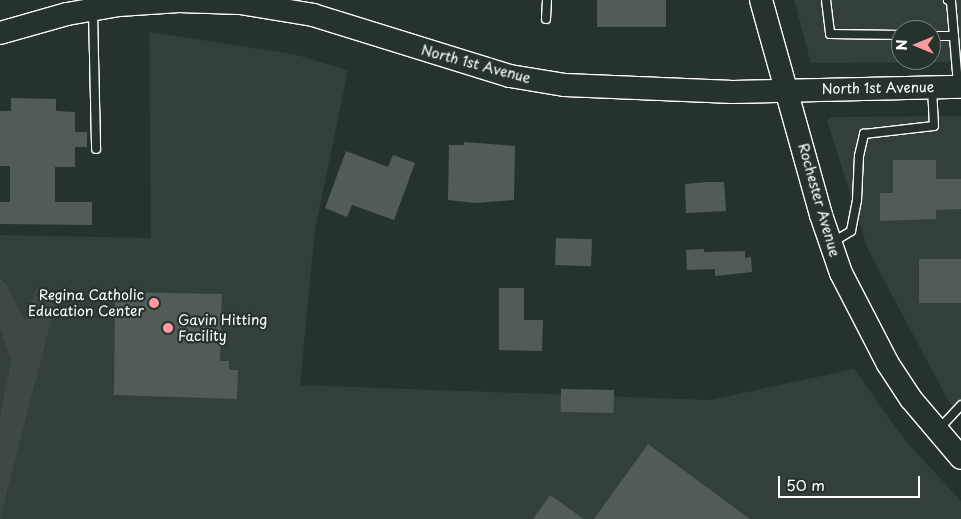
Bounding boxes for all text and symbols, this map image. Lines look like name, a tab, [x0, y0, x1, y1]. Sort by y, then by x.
north arrow	[891, 20, 941, 70]
text: N	[891, 39, 912, 51]
street label: North 1st Avenue	[418, 41, 534, 87]
street label: North 1st Avenue	[820, 79, 936, 97]
street label: Rochester Avenue	[795, 141, 843, 259]
place label: Regina Catholic Education Center	[28, 287, 144, 320]
marker: Regina Catholic Education Center	[148, 297, 160, 309]
place label: Gavin Hitting Facility	[178, 312, 268, 344]
marker: Gavin Hitting Facility	[162, 322, 174, 334]
scale bar	[781, 466, 924, 498]
text: 50 m	[786, 473, 825, 496]

